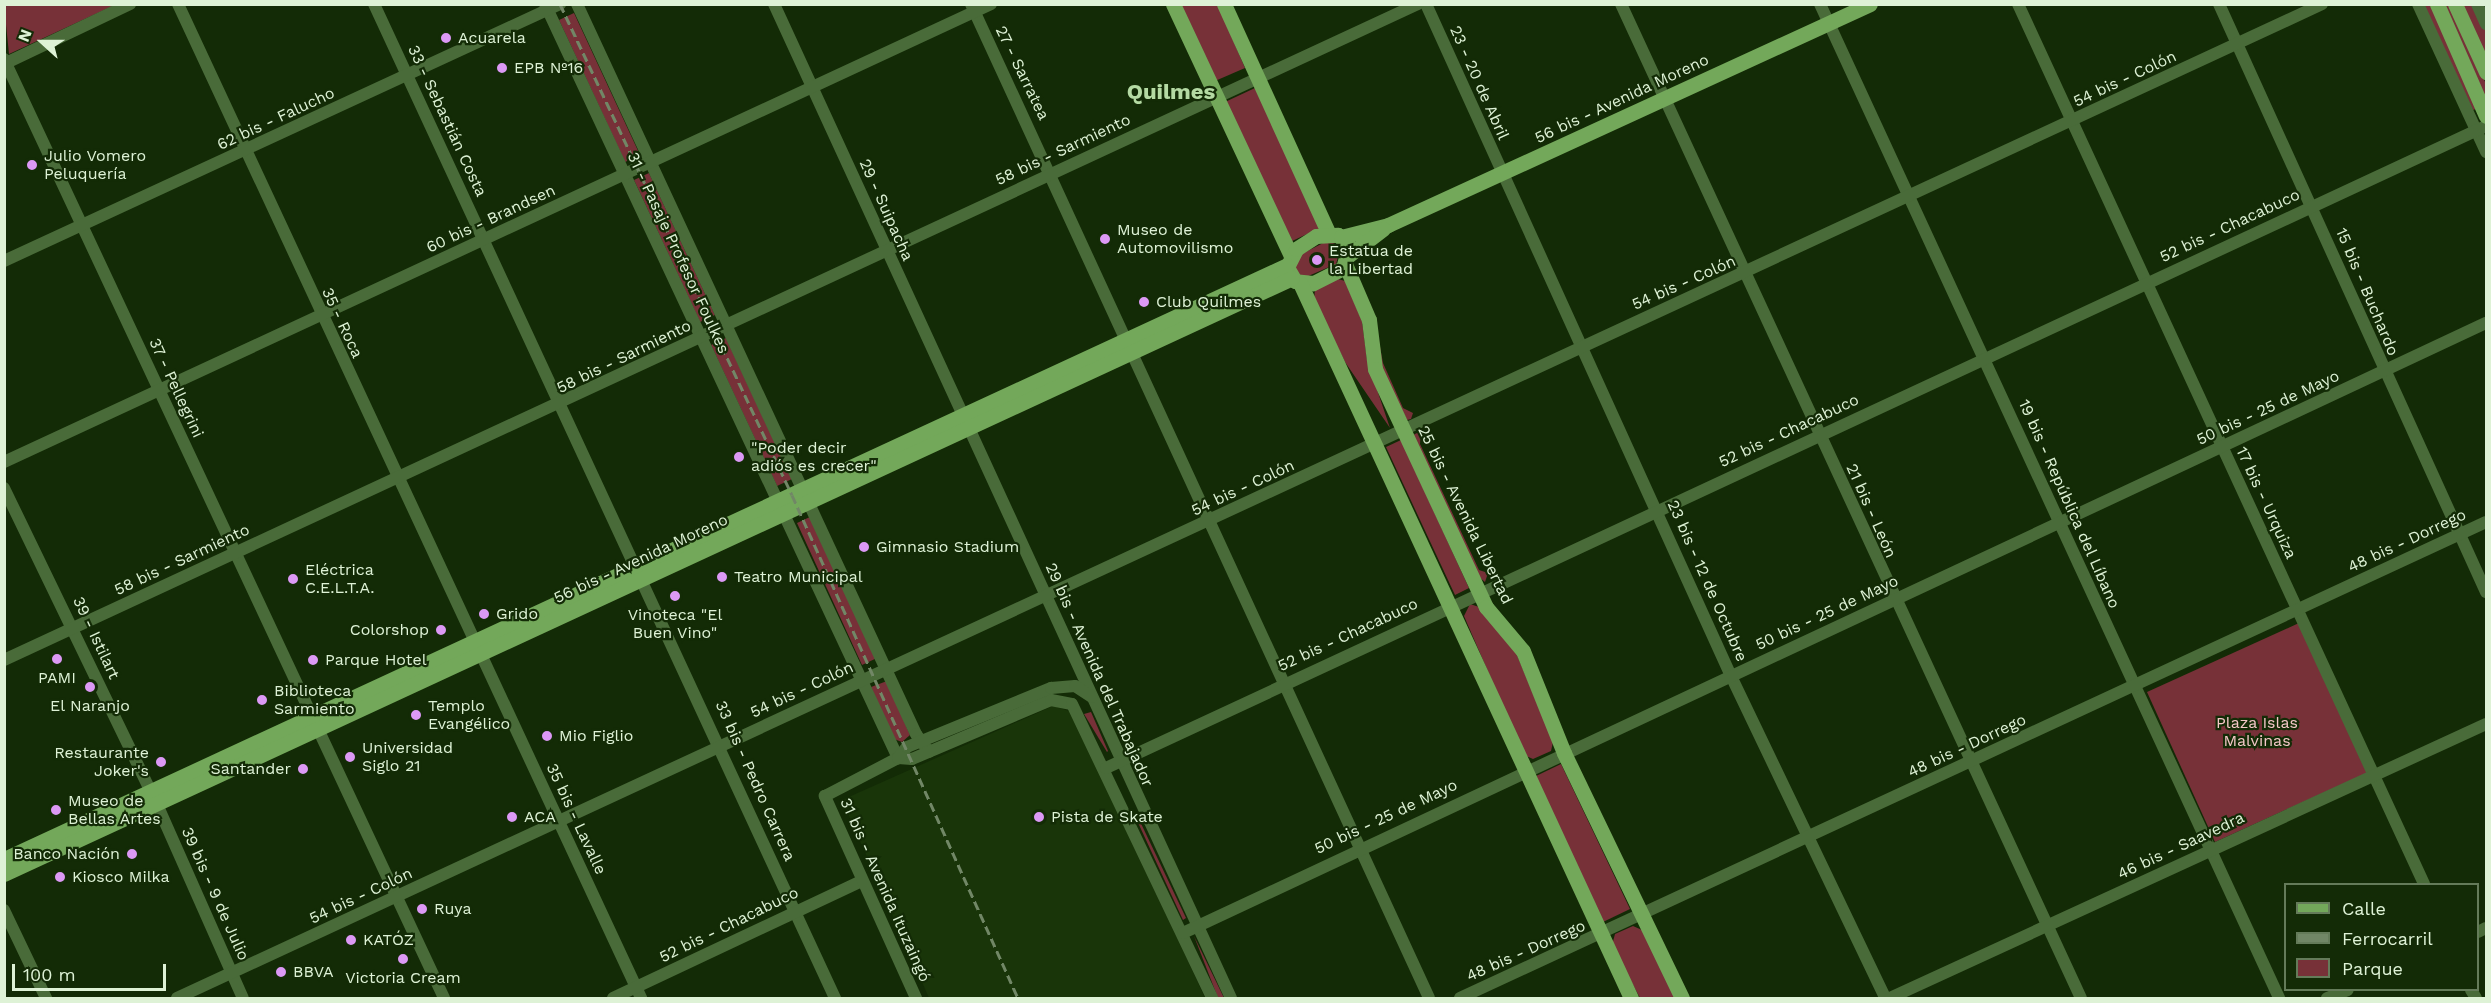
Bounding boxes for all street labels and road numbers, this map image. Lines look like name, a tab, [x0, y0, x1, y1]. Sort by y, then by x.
street label: 27 - Sarratea	[991, 23, 1053, 123]
street label: 23 - 20 de Abril	[1445, 23, 1513, 143]
street label: 33 - Sebastián Costa	[403, 42, 491, 200]
street label: 54 bis - Colón	[2071, 47, 2179, 111]
street label: 56 bis - Avenida Moreno	[1532, 50, 1712, 148]
street label: 62 bis - Falucho	[214, 83, 338, 155]
street label: 58 bis - Sarmiento	[992, 110, 1134, 190]
street label: 31 - Pasaje Profesor Foulkes	[623, 149, 733, 357]
street label: 29 - Suipacha	[855, 156, 917, 264]
street label: 60 bis - Brandsen	[423, 181, 559, 257]
street label: 52 bis - Chacabuco	[2157, 185, 2303, 267]
street label: 15 bis - Buchardo	[2331, 225, 2403, 359]
street label: 54 bis - Colón	[1629, 252, 1739, 314]
street label: 35 - Roca	[317, 285, 367, 361]
street label: 58 bis - Sarmiento	[554, 316, 694, 398]
street label: 37 - Pellegrini	[144, 335, 208, 441]
street label: 50 bis - 25 de Mayo	[2194, 366, 2342, 450]
street label: 52 bis - Chacabuco	[1716, 390, 1862, 472]
street label: 19 bis - República del Líbano	[2014, 396, 2124, 612]
street label: 25 bis - Avenida Libertad	[1413, 422, 1517, 608]
street label: 17 bis - Urquiza	[2232, 444, 2300, 562]
street label: 54 bis - Colón	[1189, 456, 1297, 520]
street label: 21 bis - León	[1842, 461, 1900, 561]
street label: 23 bis - 12 de Octubre	[1663, 497, 1751, 665]
street label: 48 bis - Dorrego	[2345, 505, 2469, 577]
street label: 56 bis - Avenida Moreno	[551, 510, 731, 608]
street label: 58 bis - Sarmiento	[111, 520, 253, 600]
street label: 29 bis - Avenida del Trabajador	[1040, 559, 1158, 791]
street label: 50 bis - 25 de Mayo	[1753, 571, 1901, 655]
street label: 39 - Istilart	[69, 594, 123, 682]
street label: 52 bis - Chacabuco	[1275, 594, 1421, 676]
street label: 54 bis - Colón	[748, 658, 856, 722]
street label: 33 bis - Pedro Carrera	[711, 698, 799, 864]
street label: 48 bis - Dorrego	[1905, 710, 2029, 782]
street label: 35 bis - Lavalle	[542, 760, 610, 878]
street label: 50 bis - 25 de Mayo	[1312, 775, 1460, 859]
street label: 31 bis - Avenida Ituzaingó	[835, 795, 935, 985]
street label: 46 bis - Saavedra	[2115, 808, 2247, 884]
street label: 39 bis - 9 de Julio	[177, 824, 253, 964]
street label: 54 bis - Colón	[307, 864, 415, 928]
street label: 52 bis - Chacabuco	[656, 883, 802, 967]
street label: 48 bis - Dorrego	[1464, 916, 1588, 986]

